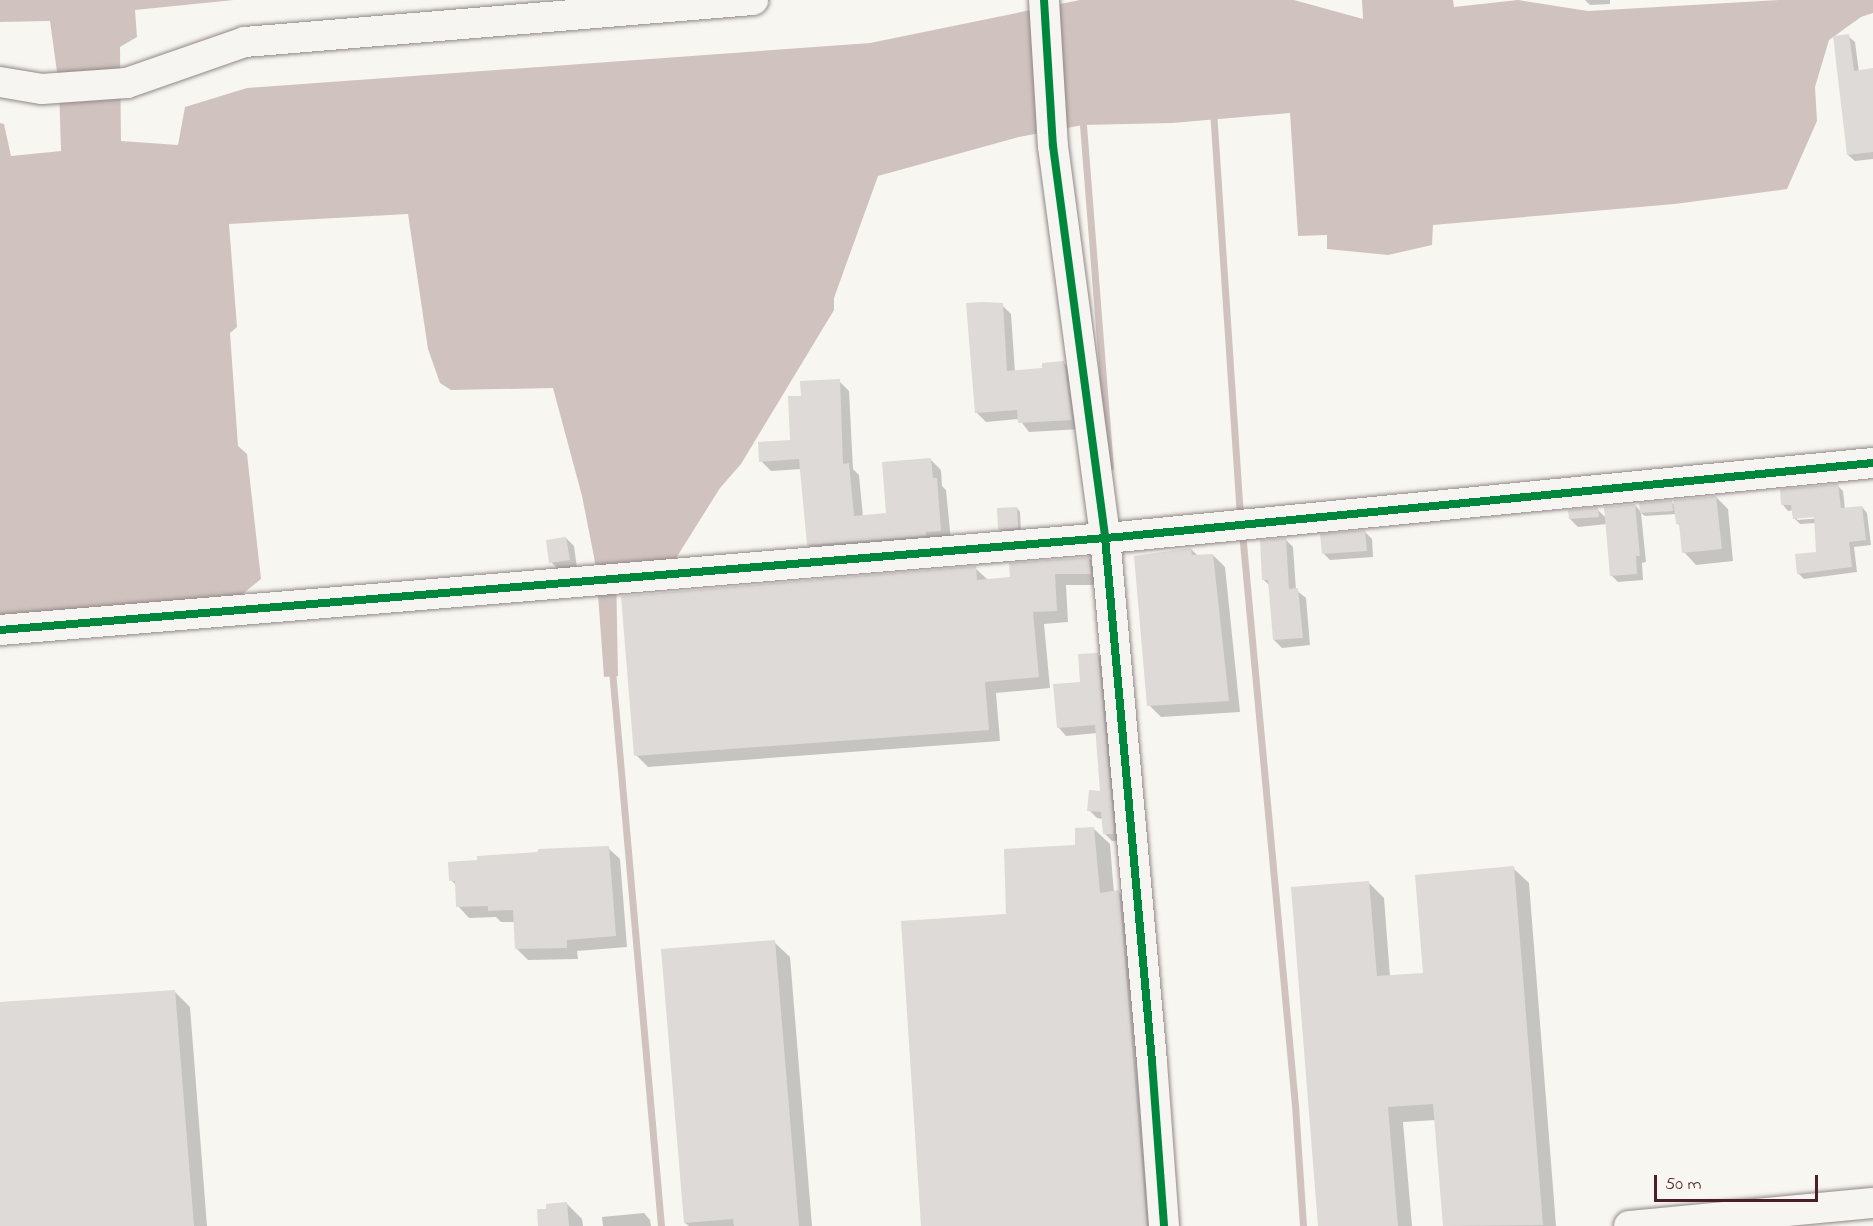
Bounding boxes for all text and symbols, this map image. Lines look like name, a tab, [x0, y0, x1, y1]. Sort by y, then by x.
scale bar	[1657, 1163, 1820, 1201]
text: 50 m	[1665, 1172, 1702, 1198]

